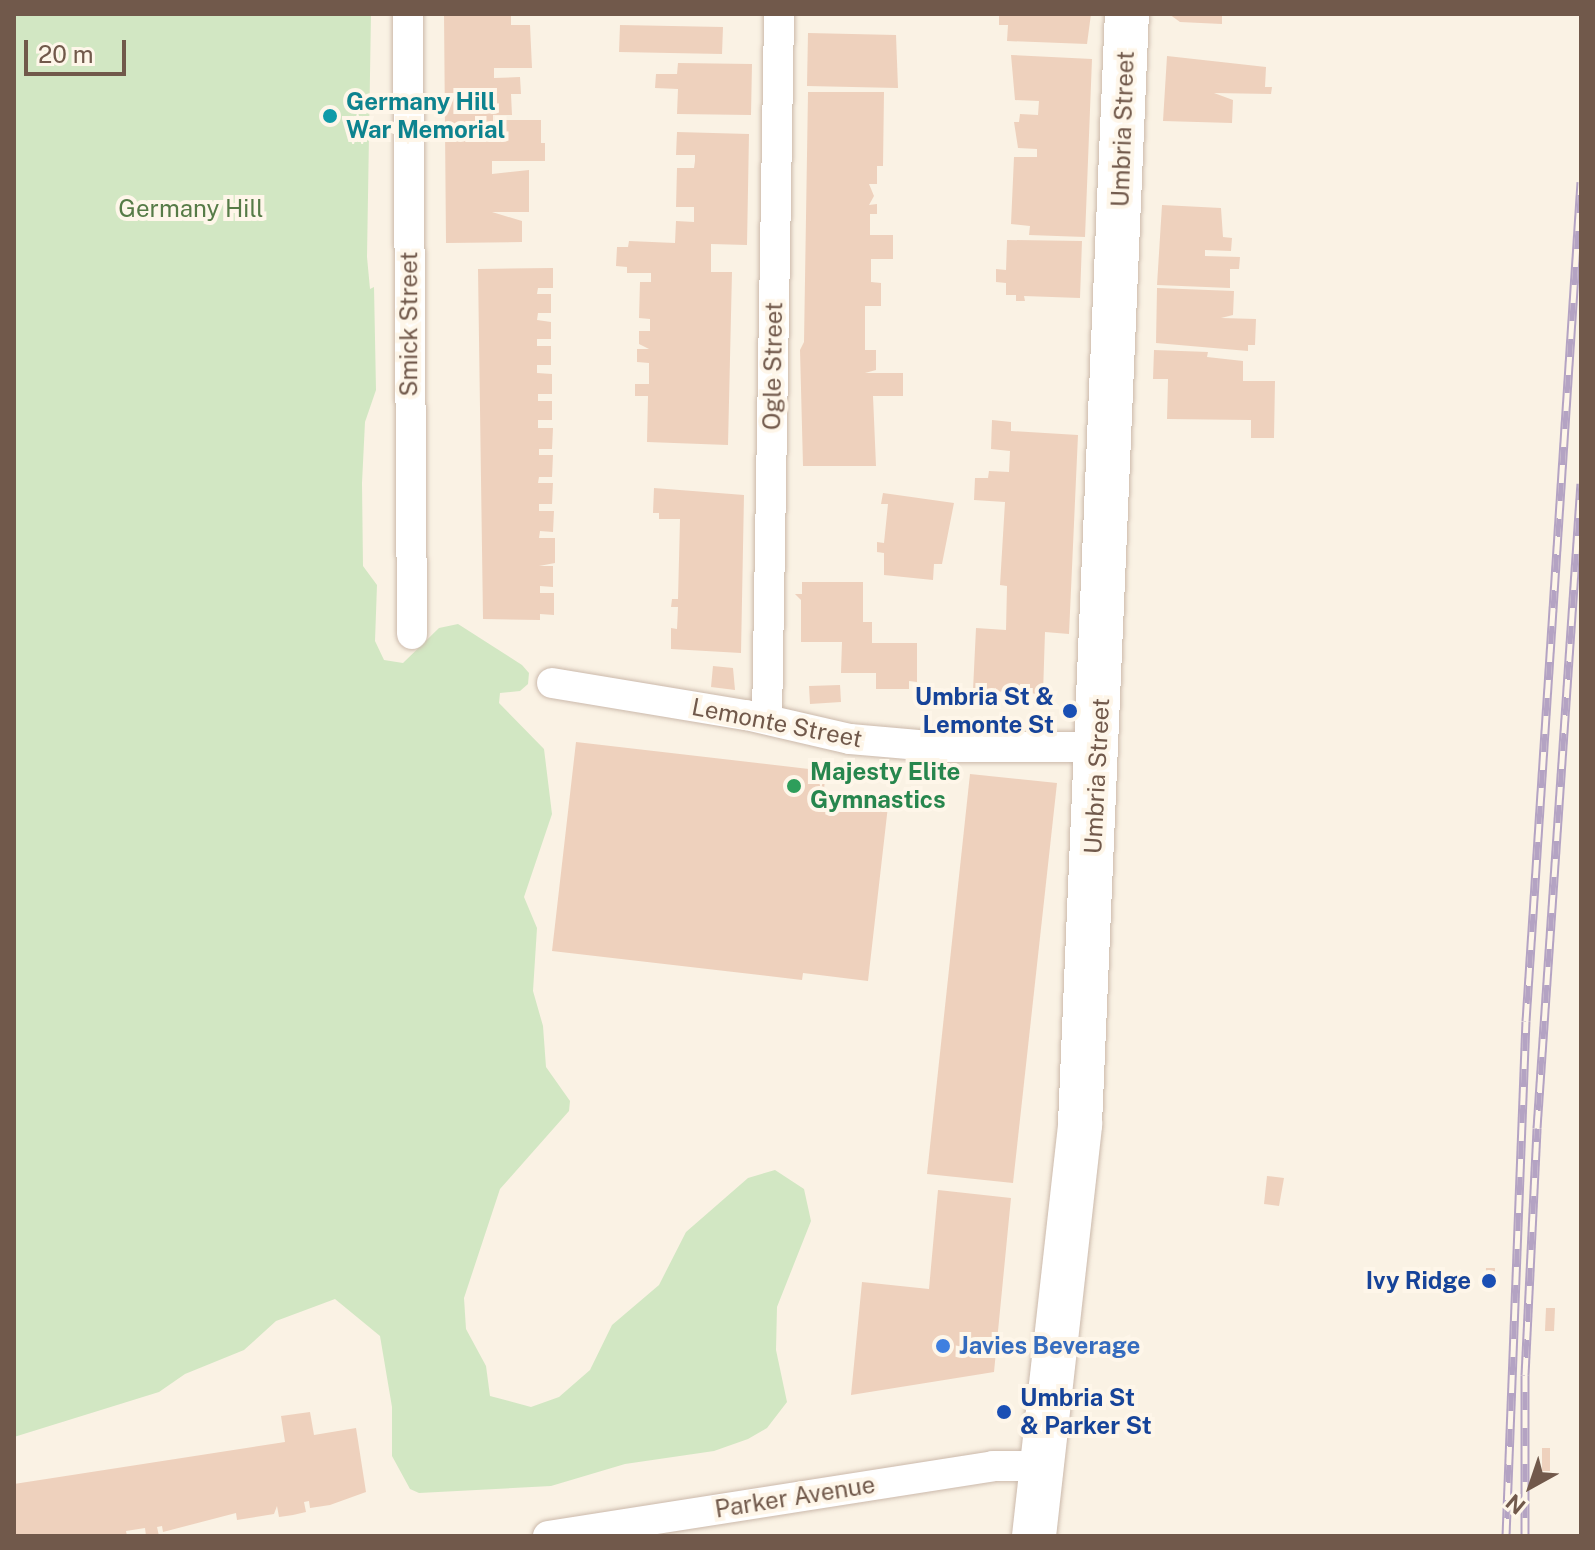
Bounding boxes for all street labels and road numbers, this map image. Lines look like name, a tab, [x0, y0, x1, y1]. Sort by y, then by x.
street label: Umbria Street	[1106, 50, 1140, 208]
street label: Smick Street	[395, 251, 423, 397]
street label: Ogle Street	[757, 301, 789, 431]
street label: Lemonte Street	[689, 692, 865, 754]
street label: Umbria Street	[1079, 697, 1115, 855]
street label: Parker Avenue	[713, 1470, 877, 1524]

